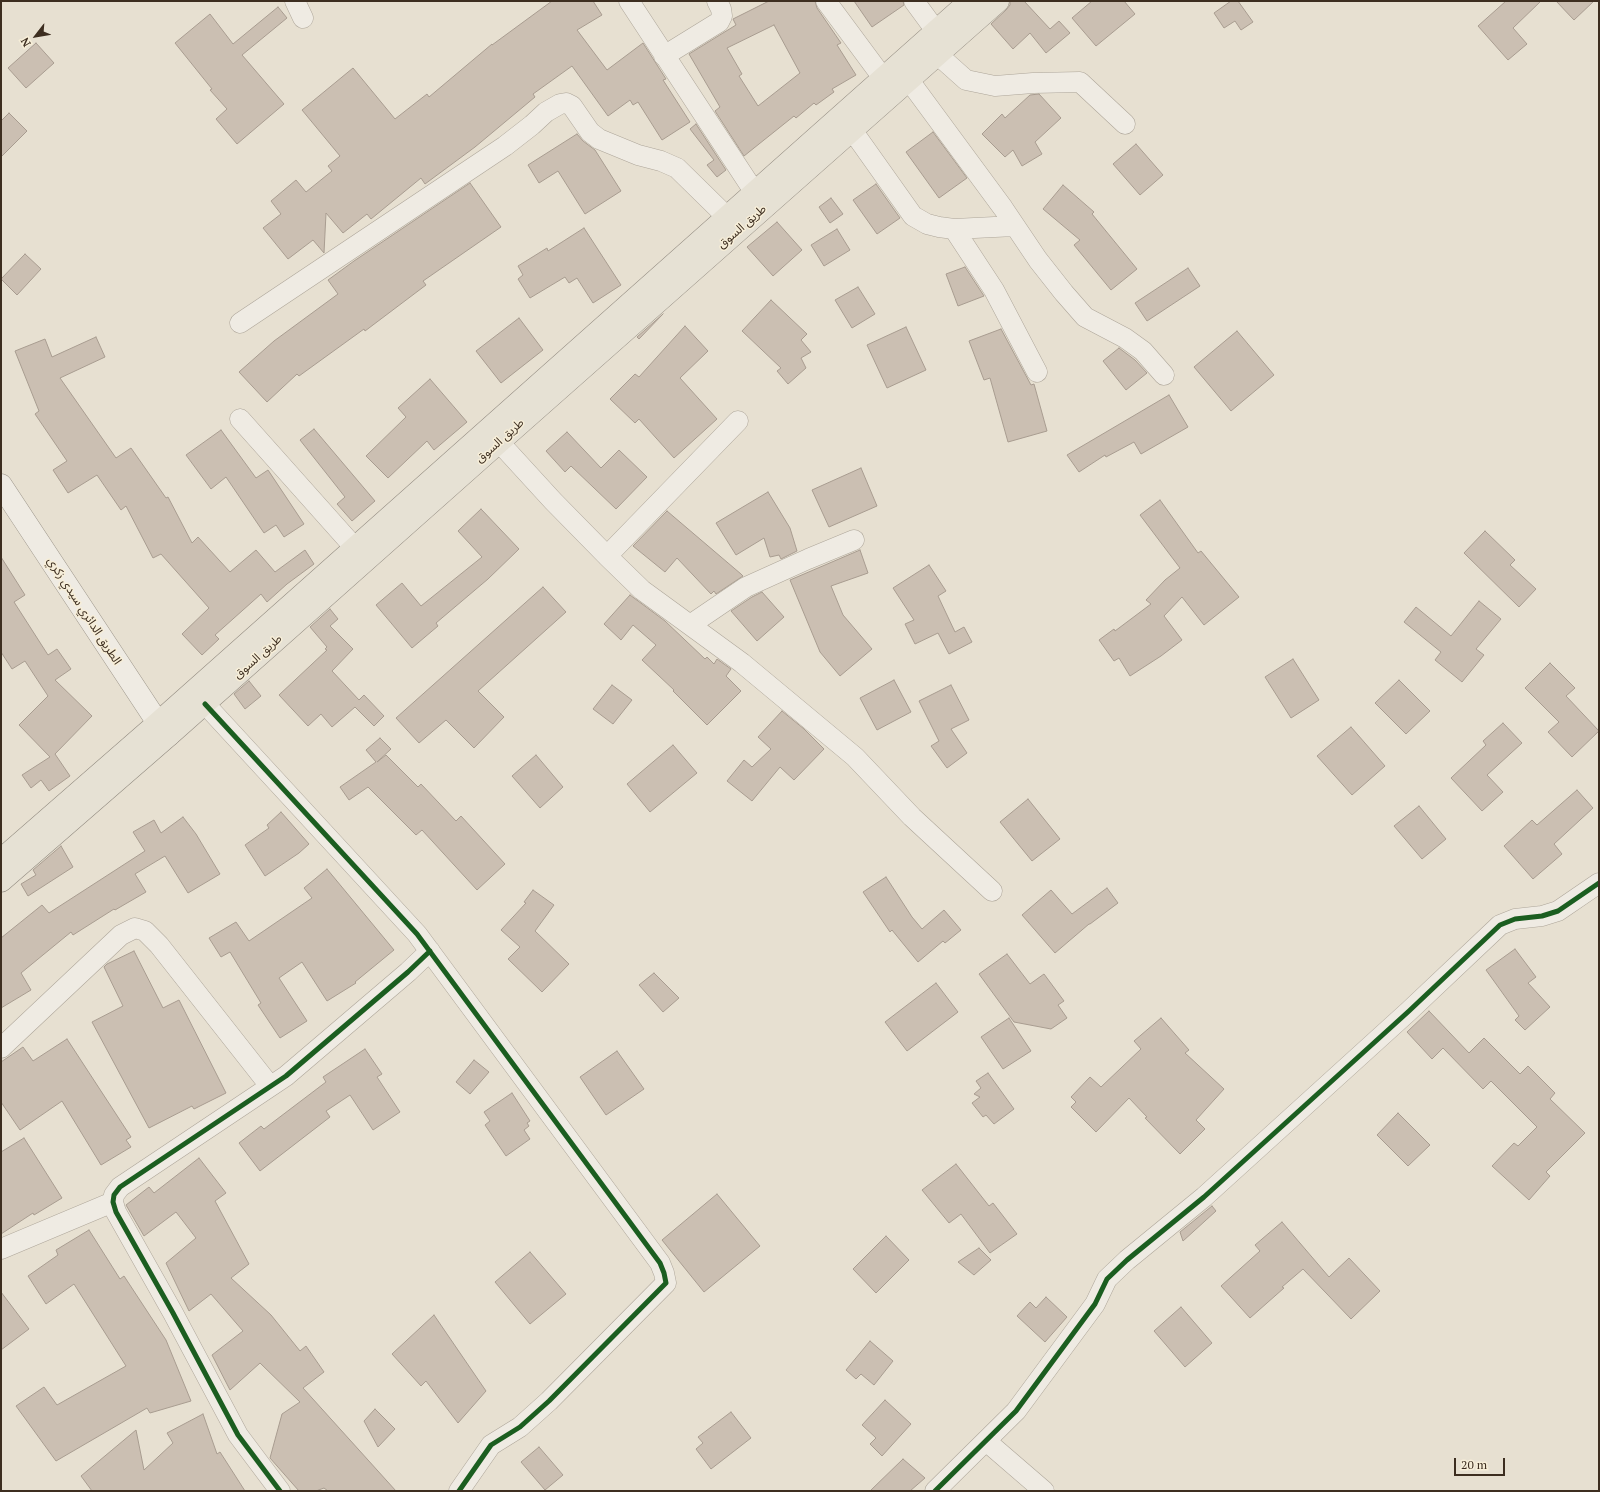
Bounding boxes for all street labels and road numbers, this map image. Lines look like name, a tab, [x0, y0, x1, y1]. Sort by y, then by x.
street label: طريق السوق	[715, 202, 769, 252]
street label: طريق السوق	[473, 416, 527, 466]
street label: الطريق الدائري سيدي زكري	[44, 555, 124, 667]
street label: طريق السوق	[231, 632, 285, 682]

